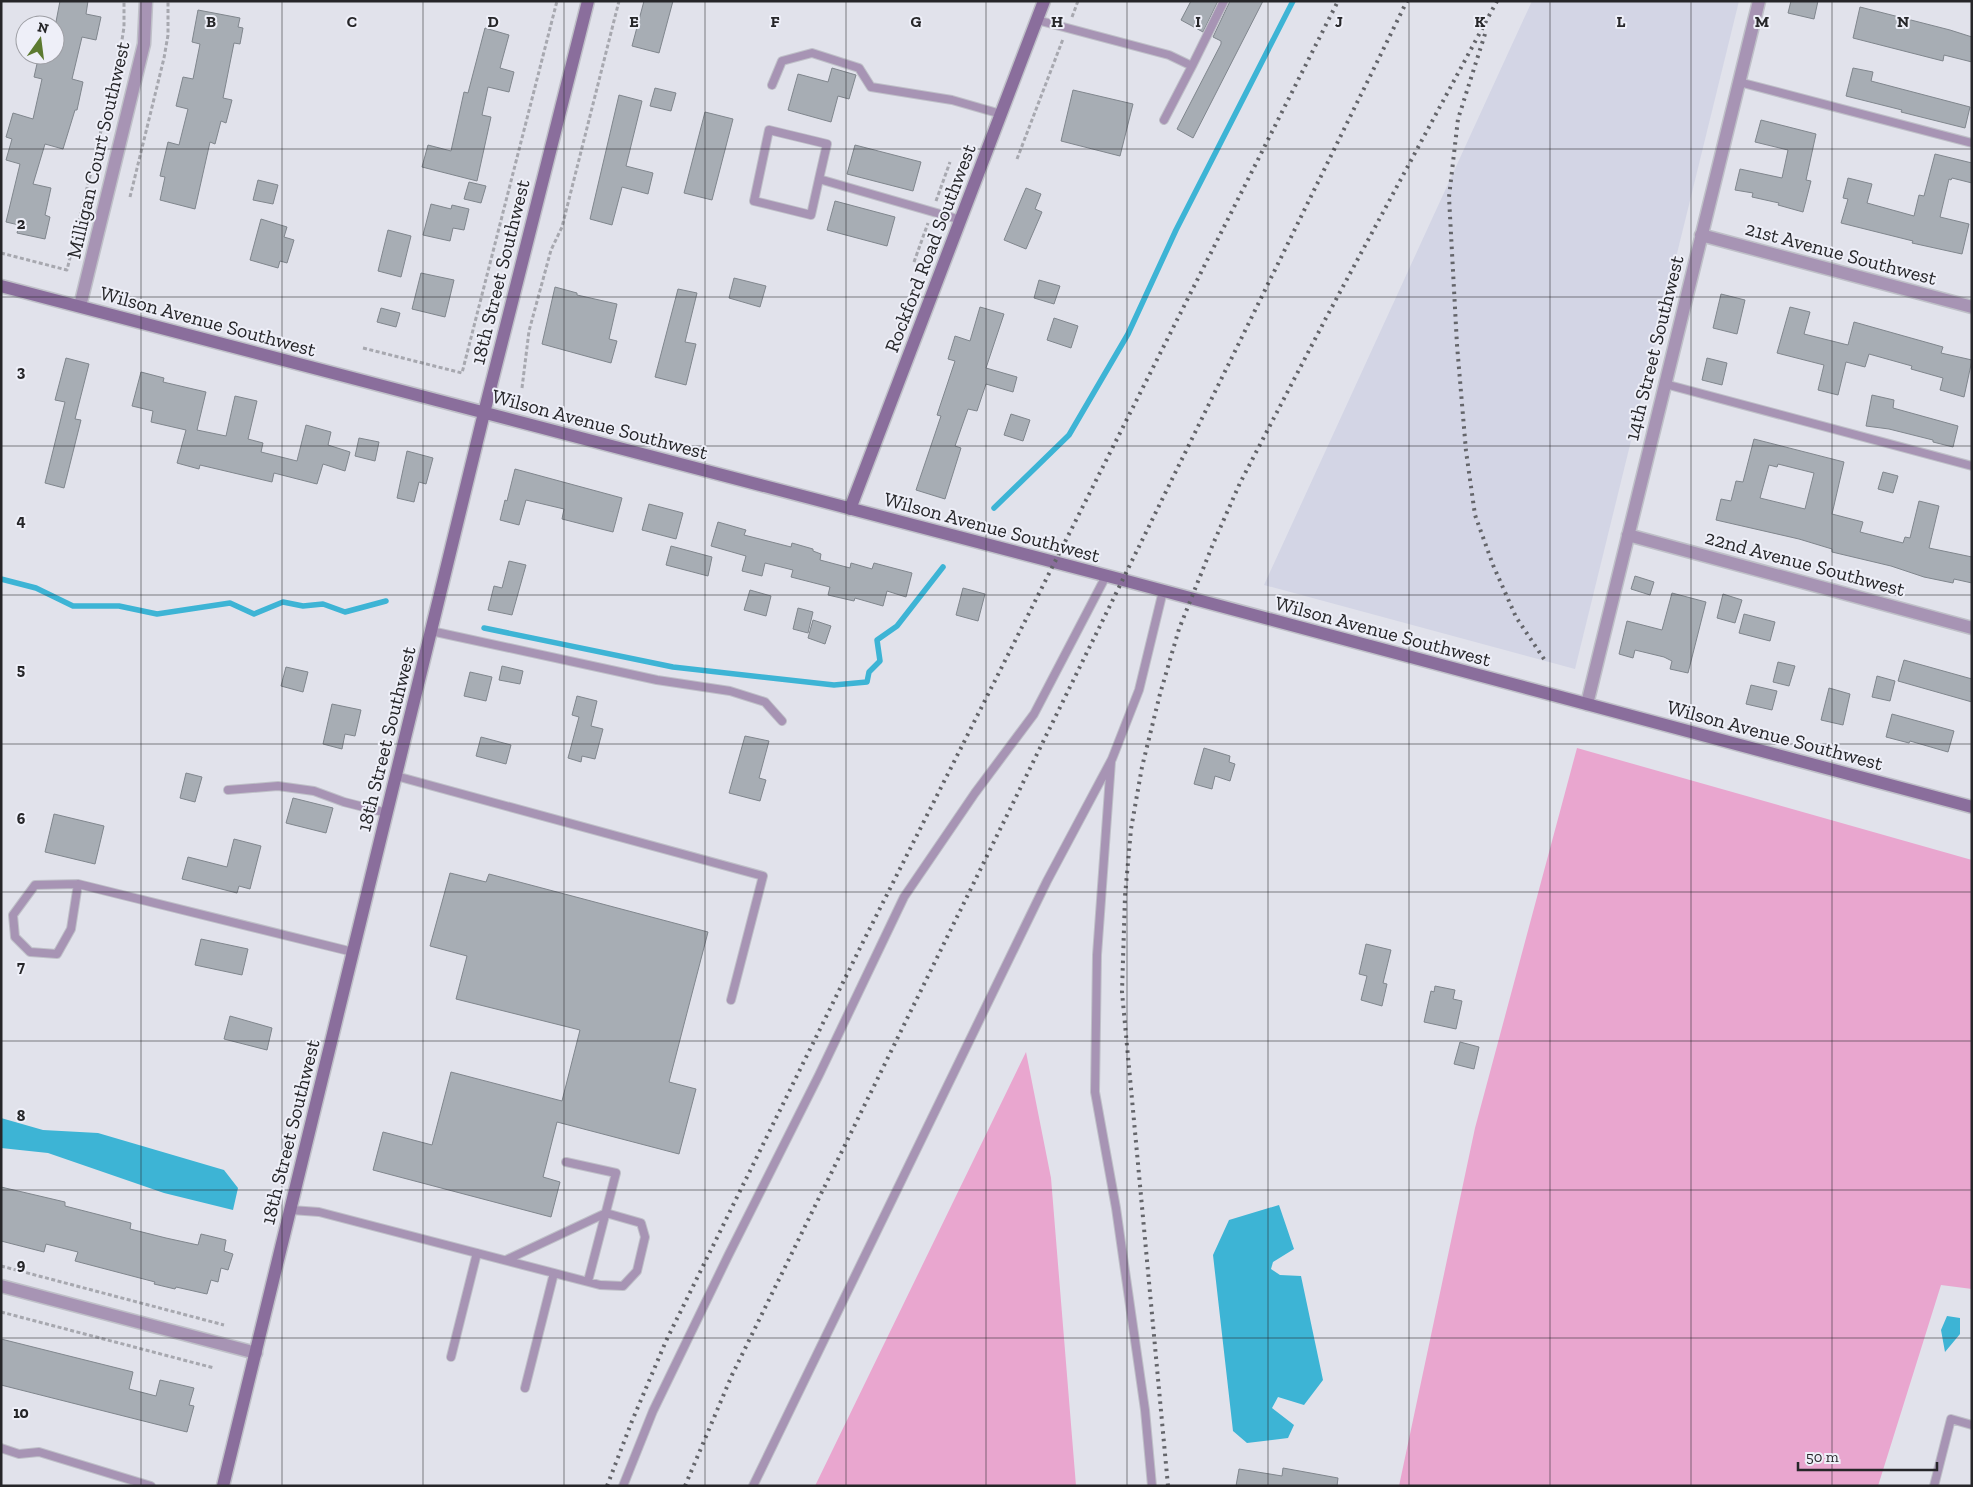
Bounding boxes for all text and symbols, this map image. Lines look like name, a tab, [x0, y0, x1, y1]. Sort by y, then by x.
text: B	[206, 12, 216, 31]
text: C	[347, 12, 357, 31]
text: D	[487, 12, 499, 31]
text: E	[629, 12, 639, 31]
text: F	[770, 12, 780, 31]
text: G	[911, 12, 922, 31]
text: H	[1051, 12, 1063, 31]
text: I	[1195, 12, 1201, 31]
text: J	[1335, 12, 1343, 31]
text: K	[1475, 12, 1486, 31]
text: L	[1617, 12, 1626, 31]
text: M	[1755, 12, 1769, 31]
text: N	[1897, 12, 1909, 31]
north arrow	[15, 15, 65, 65]
text: N	[36, 18, 51, 37]
street label: Milligan Court Southwest	[61, 39, 135, 261]
street label: Rockford Road Southwest	[879, 140, 981, 355]
street label: 18th Street Southwest	[465, 176, 535, 367]
text: 2	[17, 214, 26, 233]
street label: 21st Avenue Southwest	[1743, 216, 1940, 290]
street label: 14th Street Southwest	[1619, 252, 1689, 443]
street label: Wilson Avenue Southwest	[97, 281, 319, 362]
text: 3	[17, 362, 26, 381]
street label: Wilson Avenue Southwest	[489, 384, 711, 465]
street label: Wilson Avenue Southwest	[881, 487, 1103, 568]
text: 4	[16, 511, 26, 530]
street label: 22nd Avenue Southwest	[1702, 525, 1908, 601]
street label: Wilson Avenue Southwest	[1272, 591, 1494, 672]
street label: 18th Street Southwest	[351, 643, 421, 834]
text: 5	[17, 660, 25, 679]
street label: Wilson Avenue Southwest	[1664, 695, 1886, 776]
text: 6	[17, 809, 26, 828]
text: 7	[17, 957, 25, 976]
street label: 18th Street Southwest	[255, 1036, 325, 1227]
text: 8	[17, 1106, 26, 1125]
text: 9	[17, 1255, 26, 1274]
text: 10	[13, 1403, 29, 1422]
scale bar	[1798, 1440, 1937, 1472]
text: 50 m	[1806, 1448, 1839, 1466]

